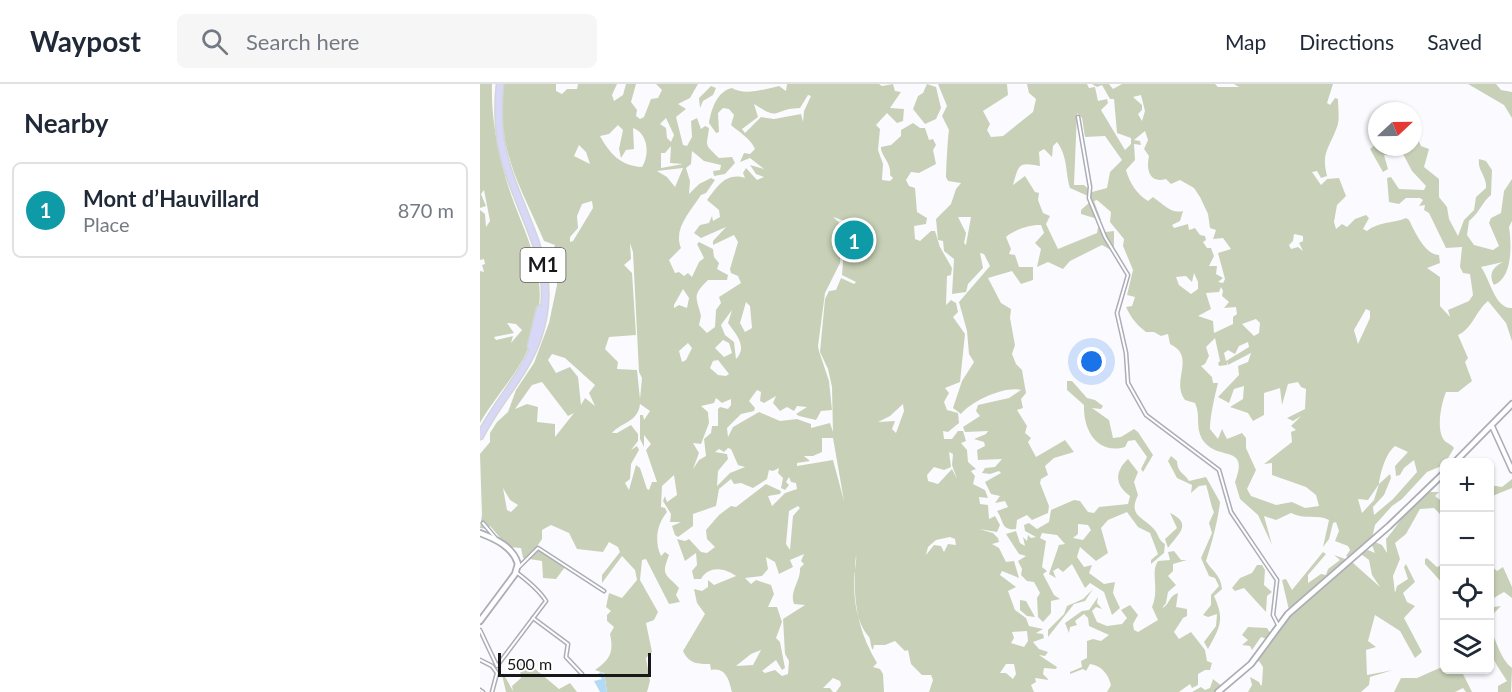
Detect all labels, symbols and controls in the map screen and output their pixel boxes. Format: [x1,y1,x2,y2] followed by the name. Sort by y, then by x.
[177,14,597,68] search box
[30,24,141,58] text: Waypost
[198,25,231,58] icon: search
[246,28,359,55] text: Search here
[1225,29,1266,54] text: Map
[1299,29,1394,54] text: Directions
[1427,29,1482,54] text: Saved
[1368,102,1422,156] north arrow
[24,107,109,139] text: Nearby
[83,185,259,212] text: Mont d’Hauvillard
[40,198,51,222] text: 1
[398,198,454,222] text: 870 m
[83,212,130,236] text: Place
[834,218,874,262] pin: 1
[520,248,566,282] road number: M1
[1077,347,1106,376] your location
[1440,458,1494,674] map controls
[1440,458,1494,512] button: +
[1440,512,1494,566] button: −
[1440,566,1494,620] button: locate
[1440,620,1494,674] button: layers
[498,650,651,678] scale bar
[507,654,552,673] text: 500 m

